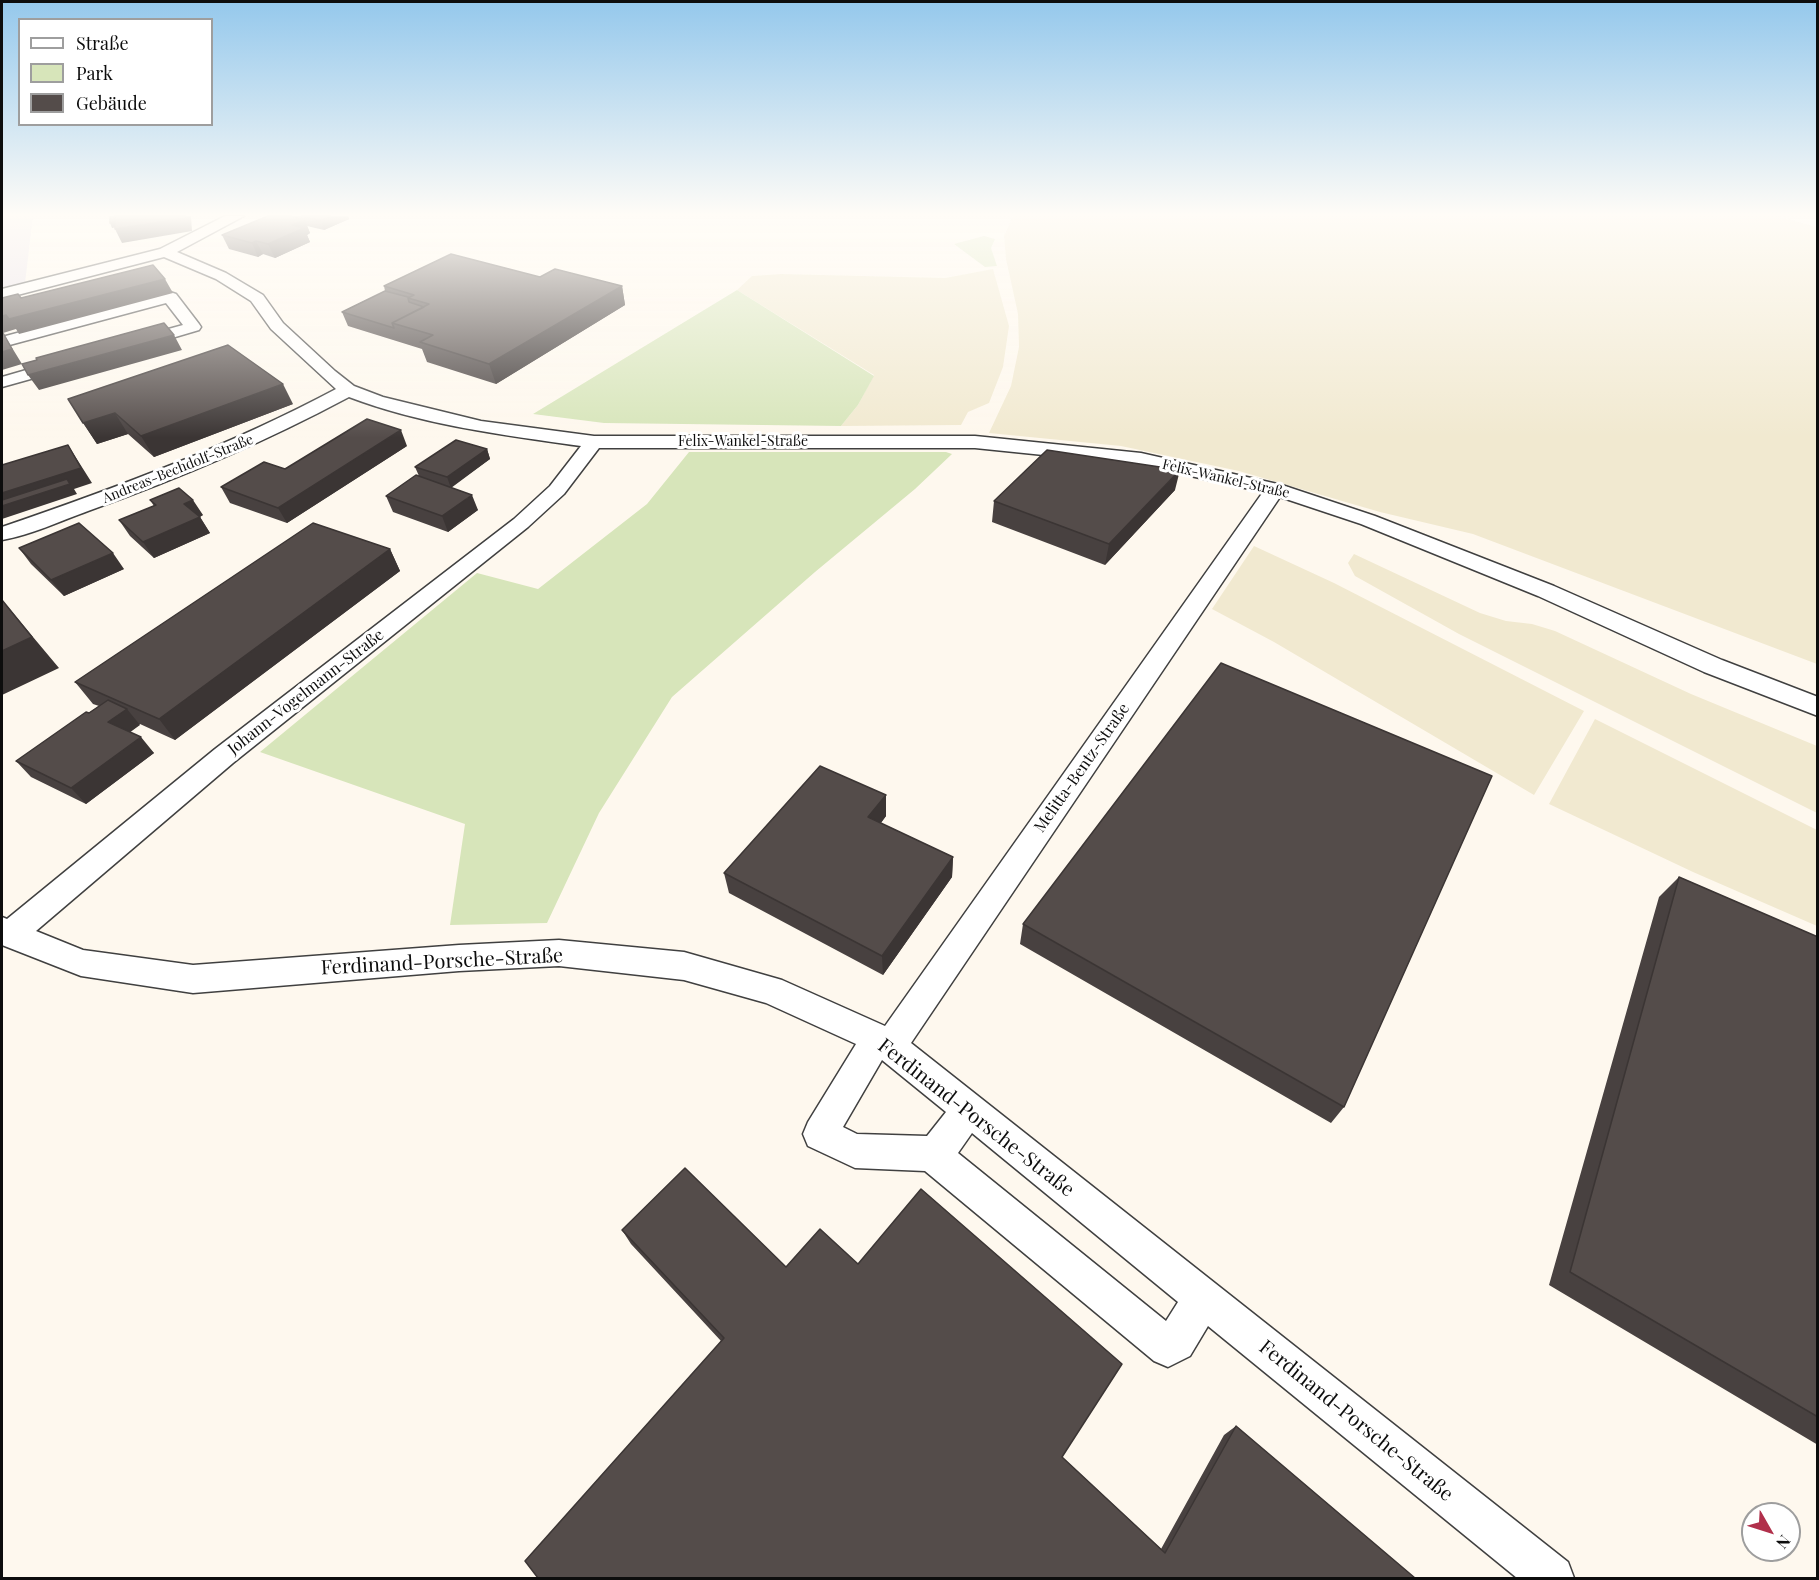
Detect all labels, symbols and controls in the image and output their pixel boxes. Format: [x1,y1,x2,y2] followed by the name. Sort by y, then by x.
[18,18,213,126] legend
[76,31,129,55] text: Straße
[76,61,113,85] text: Park
[76,91,147,115] text: Gebäude
[100,431,256,507] street label: Andreas-Bechdolf-Straße
[678,434,808,450] street label: Felix-Wankel-Straße
[1161,456,1291,502] street label: Felix-Wankel-Straße
[224,625,388,759] street label: Johann-Vogelmann-Straße
[1030,700,1134,836] street label: Melitta-Bentz-Straße
[320,944,564,980] street label: Ferdinand-Porsche-Straße
[873,1034,1079,1202] street label: Ferdinand-Porsche-Straße
[1254,1335,1458,1507] street label: Ferdinand-Porsche-Straße
[1741,1502,1801,1562] north arrow
[1772,1531,1796,1553] text: N

